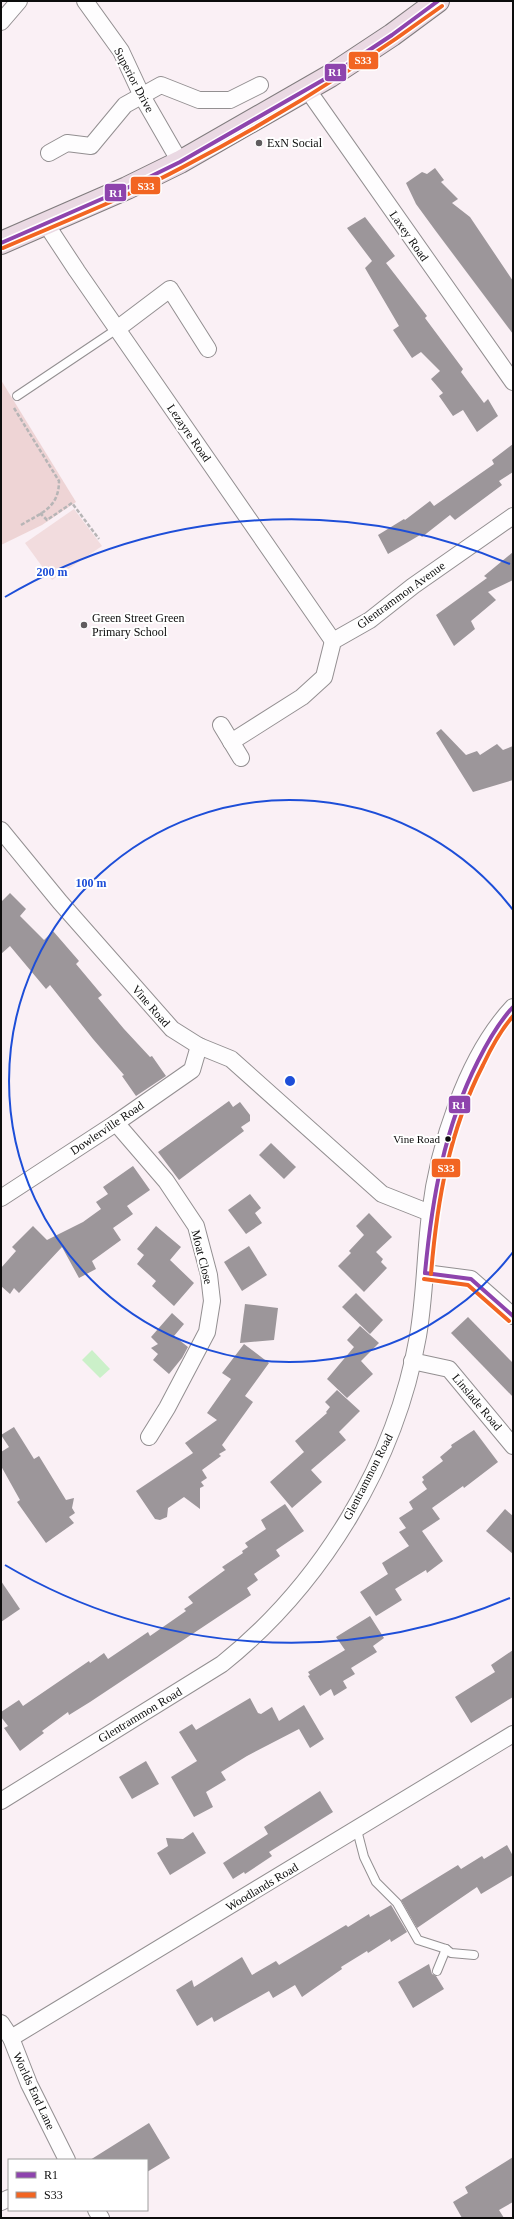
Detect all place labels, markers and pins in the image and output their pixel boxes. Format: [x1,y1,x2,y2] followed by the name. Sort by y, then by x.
[267,136,323,150] place label: ExN Social
[254,138,264,148] marker: ExN Social
[92,611,185,639] place label: Green Street Green Primary School
[79,620,89,630] marker: Green Street Green Primary School
[283,1074,297,1088] centre of rings
[393,1133,440,1145] place label: Vine Road
[443,1134,453,1144] marker: Vine Road

